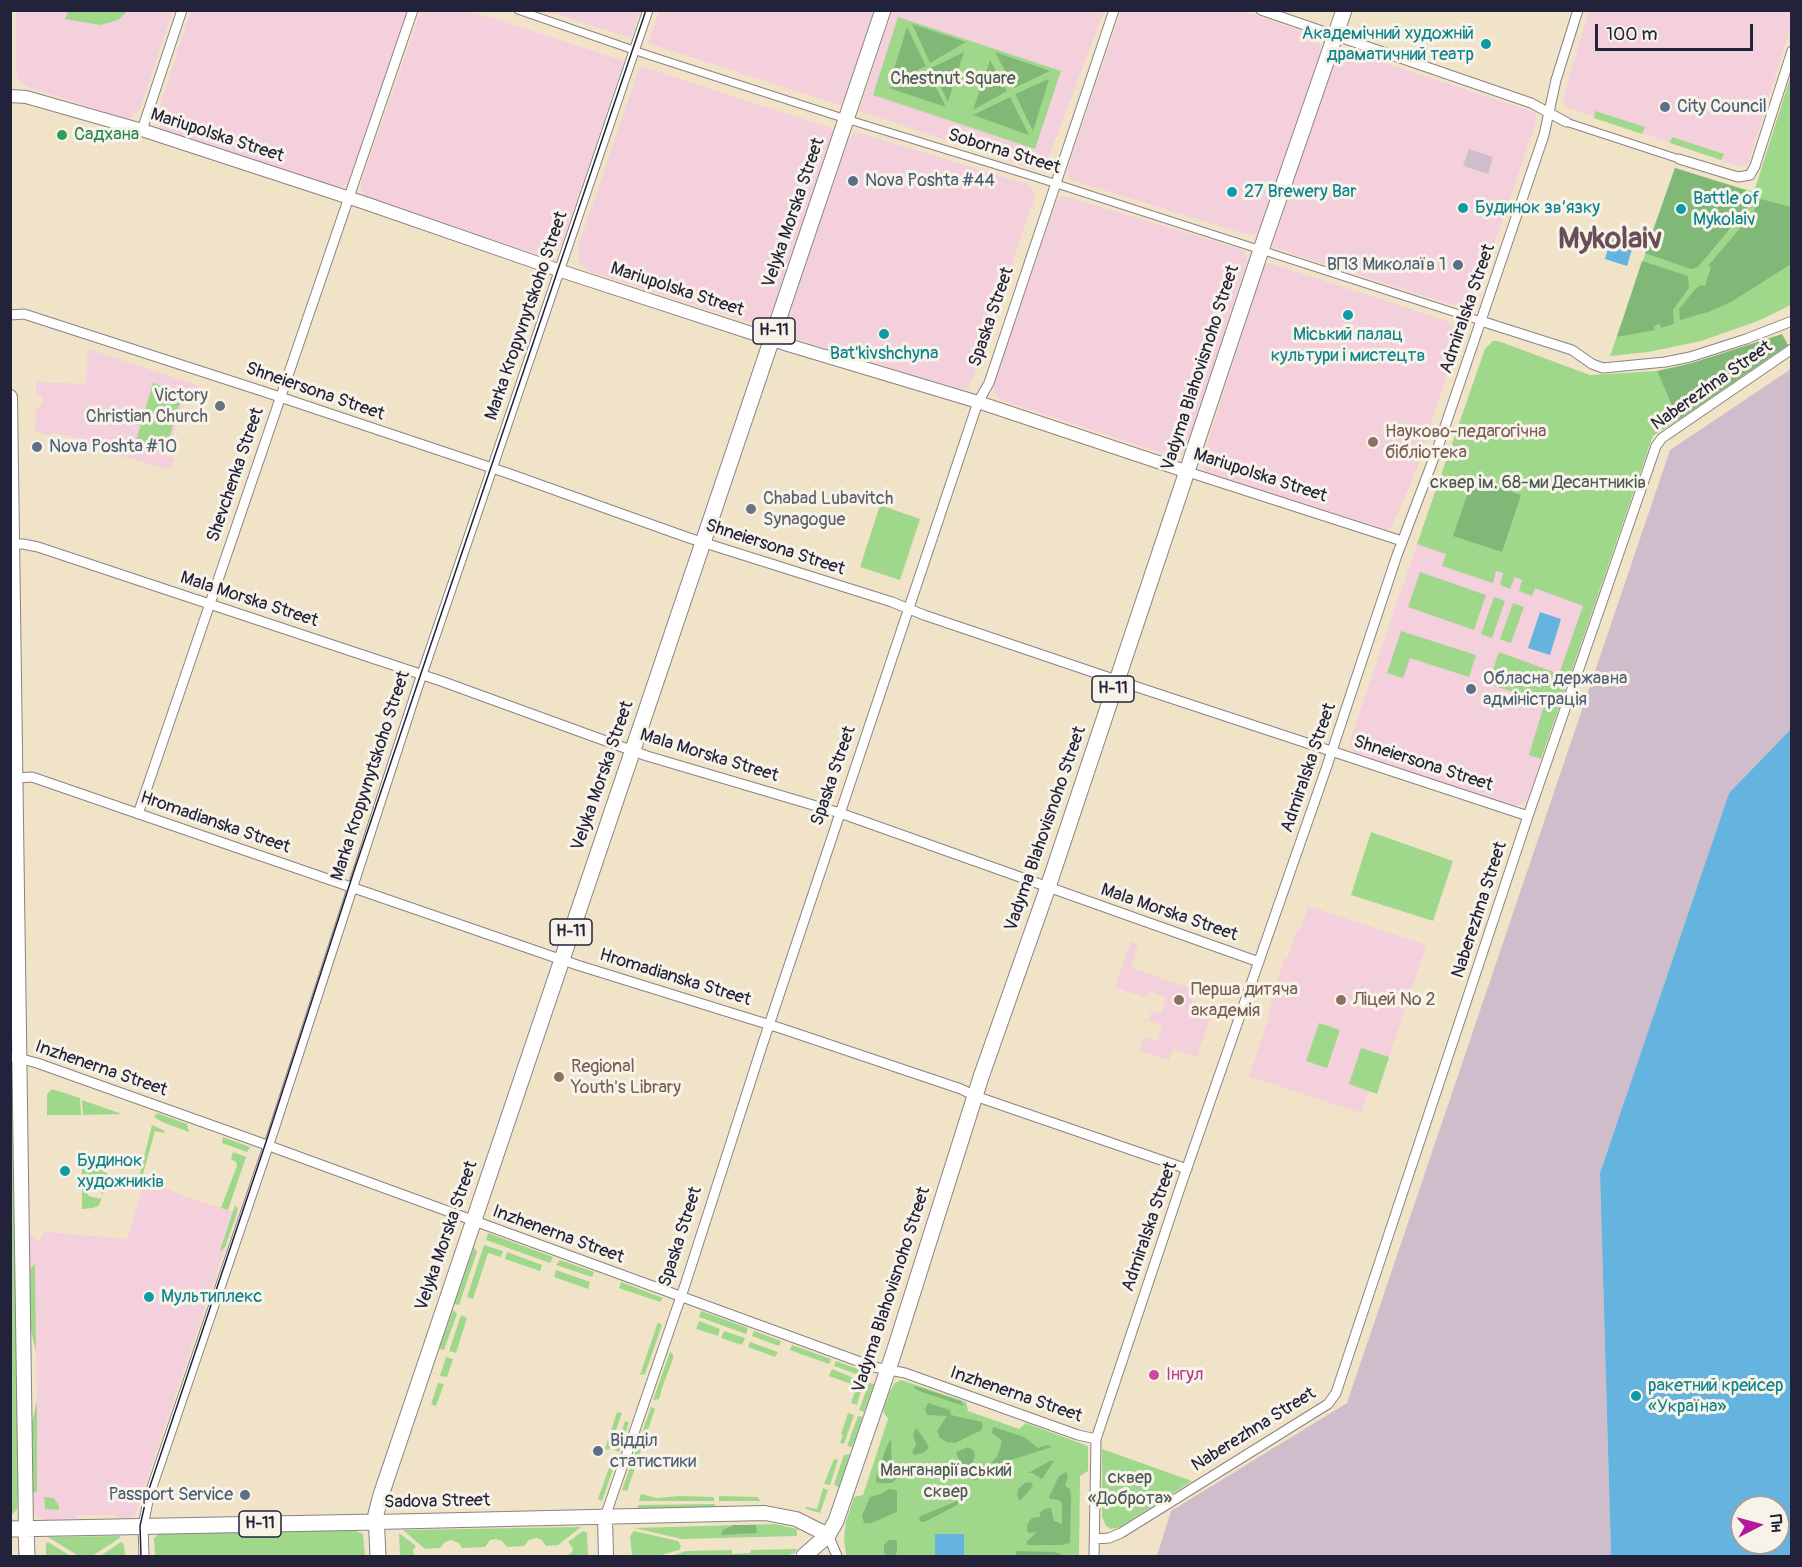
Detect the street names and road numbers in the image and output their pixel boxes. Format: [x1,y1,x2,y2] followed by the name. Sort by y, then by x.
[148,104,286,168] street label: Mariupolska Street
[945,125,1063,179] street label: Soborna Street
[758,135,830,291] street label: Velyka Morska Street
[481,209,573,423] street label: Marka Kropyvnytskoho Street
[1436,241,1500,377] street label: Admiralska Street
[608,258,746,322] street label: Mariupolska Street
[1157,262,1245,474] street label: Vadyma Blahovisnoho Street
[965,264,1019,370] street label: Spaska Street
[753,318,795,344] road number: Н-11
[1648,336,1776,436] street label: Naberezhna Street
[243,358,387,426] street label: Shneiersona Street
[203,405,269,545] street label: Shevchenka Street
[1191,444,1329,508] street label: Mariupolska Street
[703,515,847,581] street label: Shneiersona Street
[177,568,321,632] street label: Mala Morska Street
[327,668,415,884] street label: Marka Kropyvnytskoho Street
[1092,676,1134,702] road number: Н-11
[567,698,639,854] street label: Velyka Morska Street
[1277,700,1341,836] street label: Admiralska Street
[807,723,861,829] street label: Spaska Street
[1001,724,1091,934] street label: Vadyma Blahovisnoho Street
[637,725,781,787] street label: Mala Morska Street
[1351,731,1495,797] street label: Shneiersona Street
[137,787,293,859] street label: Hromadianska Street
[1448,839,1512,981] street label: Naberezhna Street
[1098,879,1240,947] street label: Mala Morska Street
[550,919,592,945] road number: Н-11
[597,945,753,1011] street label: Hromadianska Street
[32,1036,170,1102] street label: Inzhenerna Street
[411,1158,483,1314] street label: Velyka Morska Street
[1118,1159,1182,1295] street label: Admiralska Street
[655,1184,707,1290] street label: Spaska Street
[848,1184,936,1396] street label: Vadyma Blahovisnoho Street
[489,1201,627,1269] street label: Inzhenerna Street
[947,1362,1085,1428] street label: Inzhenerna Street
[1188,1383,1320,1477] street label: Naberezhna Street
[384,1490,490,1514] street label: Sadova Street
[239,1511,281,1537] road number: Н-11

